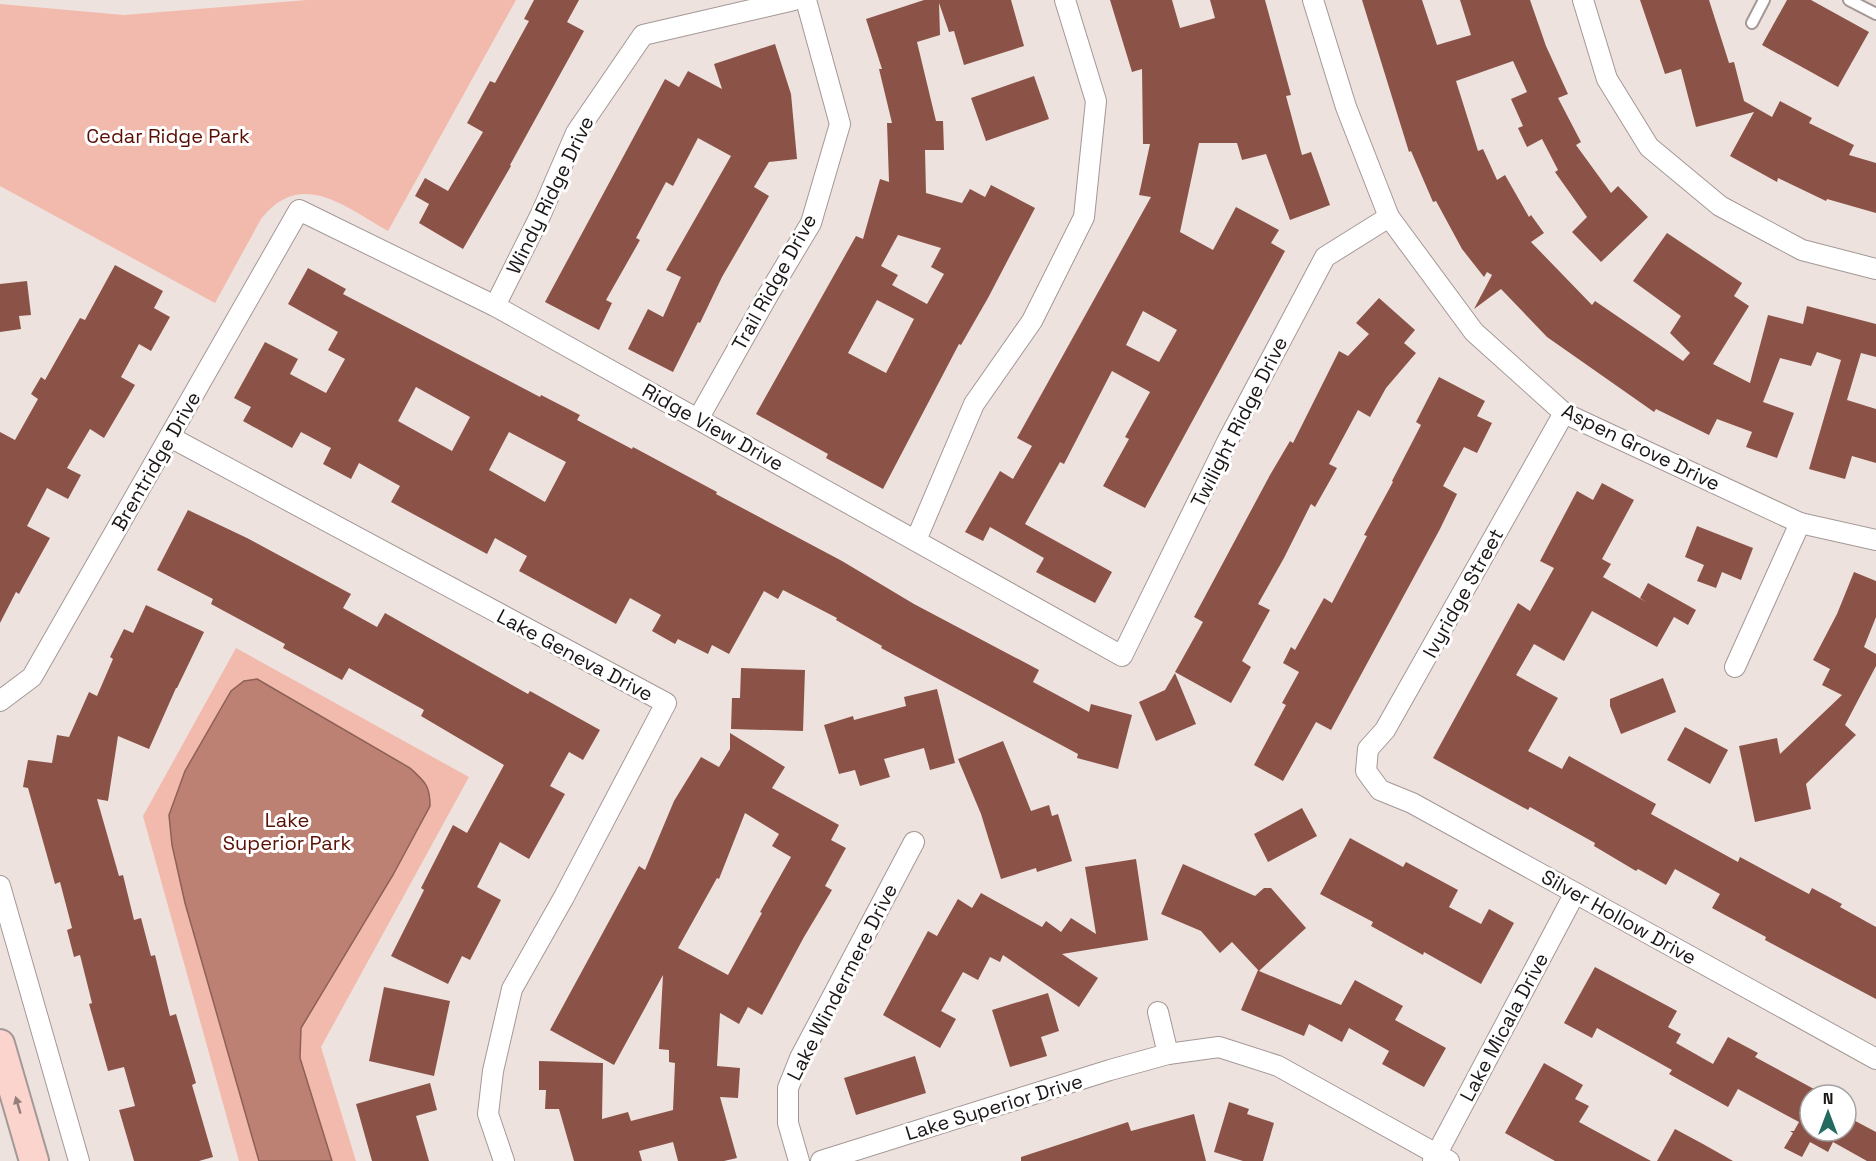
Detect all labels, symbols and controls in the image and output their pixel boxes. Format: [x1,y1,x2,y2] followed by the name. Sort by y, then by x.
[500,112,600,278] street label: Windy Ridge Drive
[86,123,250,149] park label: Cedar Ridge Park
[726,209,822,355] street label: Trail Ridge Drive
[1185,332,1293,512] street label: Twilight Ridge Drive
[638,377,788,477] street label: Ridge View Drive
[106,387,206,535] street label: Brentridge Drive
[1558,397,1724,497] street label: Aspen Grove Drive
[1417,524,1509,662] street label: Ivyridge Street
[492,603,658,707] street label: Lake Geneva Drive
[223,807,351,856] park label: Lake Superior Park
[1537,864,1701,970] street label: Silver Hollow Drive
[781,879,903,1085] street label: Lake Windermere Drive
[1454,948,1554,1106] street label: Lake Micala Drive
[902,1068,1086,1146] street label: Lake Superior Drive
[1798,1083,1858,1143] north arrow
[1823,1088,1833,1109] text: N
[12,1096,22,1114] one-way arrow

